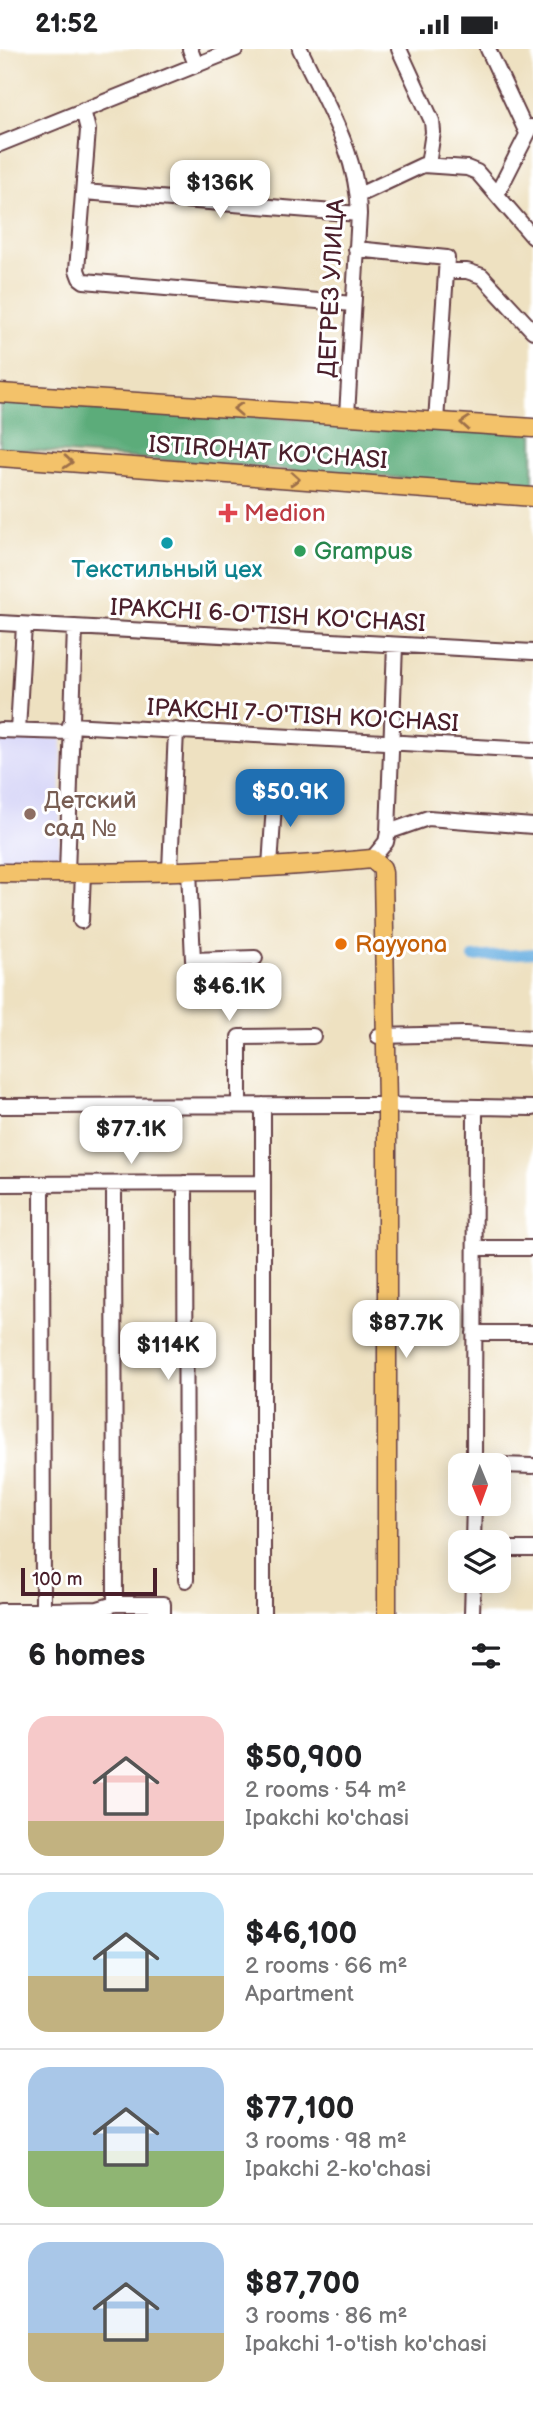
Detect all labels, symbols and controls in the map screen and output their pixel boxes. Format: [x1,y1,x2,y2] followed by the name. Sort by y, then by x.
[35,9,98,40] text: 21:52
[171,160,269,220] pin: $136K
[186,169,254,197] text: $136K
[312,198,351,378] street label: ДЕГРЕЗ УЛИЦА
[232,402,243,417] one-way arrow
[459,416,470,431] one-way arrow
[147,430,388,475] street label: ISTIROHAT KO'CHASI
[63,454,74,469] one-way arrow
[290,471,301,486] one-way arrow
[244,499,325,528] place label: Medion
[218,503,238,523] marker: Medion
[159,535,175,551] marker: Текстильный цех
[314,537,413,566] place label: Grampus
[292,543,308,559] marker: Grampus
[72,555,263,584] place label: Текстильный цех
[109,593,426,638] street label: IPAKCHI 6-O'TISH KO'CHASI
[146,693,460,738] street label: IPAKCHI 7-O'TISH KO'CHASI
[233,769,347,829] pin: $50.9K
[252,778,328,806] text: $50.9K
[44,786,137,843] place label: Детский сад №
[22,806,38,822] marker: Детский сад №
[355,930,447,959] place label: Rayyona
[333,936,349,952] marker: Rayyona
[172,963,286,1023] pin: $46.1K
[192,972,266,1000] text: $46.1K
[74,1107,188,1166] pin: $77.1K
[96,1115,166,1143] text: $77.1K
[349,1301,463,1360] pin: $87.7K
[368,1309,444,1337] text: $87.7K
[119,1323,217,1382] pin: $114K
[136,1331,200,1359] text: $114K
[448,1453,511,1515] north arrow
[448,1453,511,1593] map controls
[448,1530,511,1593] button: layers
[21,1565,158,1597] scale bar
[32,1568,83,1591] text: 100 m
[467,1637,505,1675] icon: filters
[28,1638,145,1674] text: 6 homes
[245,1740,362,1776] text: $50,900
[84,1744,168,1828] icon: home
[245,1776,407,1804] text: 2 rooms · 54 m²
[245,1804,409,1832] text: Ipakchi ko'chasi
[245,1916,357,1952] text: $46,100
[84,1920,168,2004] icon: home
[245,1952,407,1980] text: 2 rooms · 66 m²
[245,1980,354,2008] text: Apartment
[245,2091,355,2127] text: $77,100
[84,2095,168,2179] icon: home
[245,2127,407,2155] text: 3 rooms · 98 m²
[245,2155,431,2183] text: Ipakchi 2-ko'chasi
[245,2266,360,2302] text: $87,700
[84,2270,168,2354] icon: home
[245,2302,407,2330] text: 3 rooms · 86 m²
[245,2330,487,2358] text: Ipakchi 1-o'tish ko'chasi

